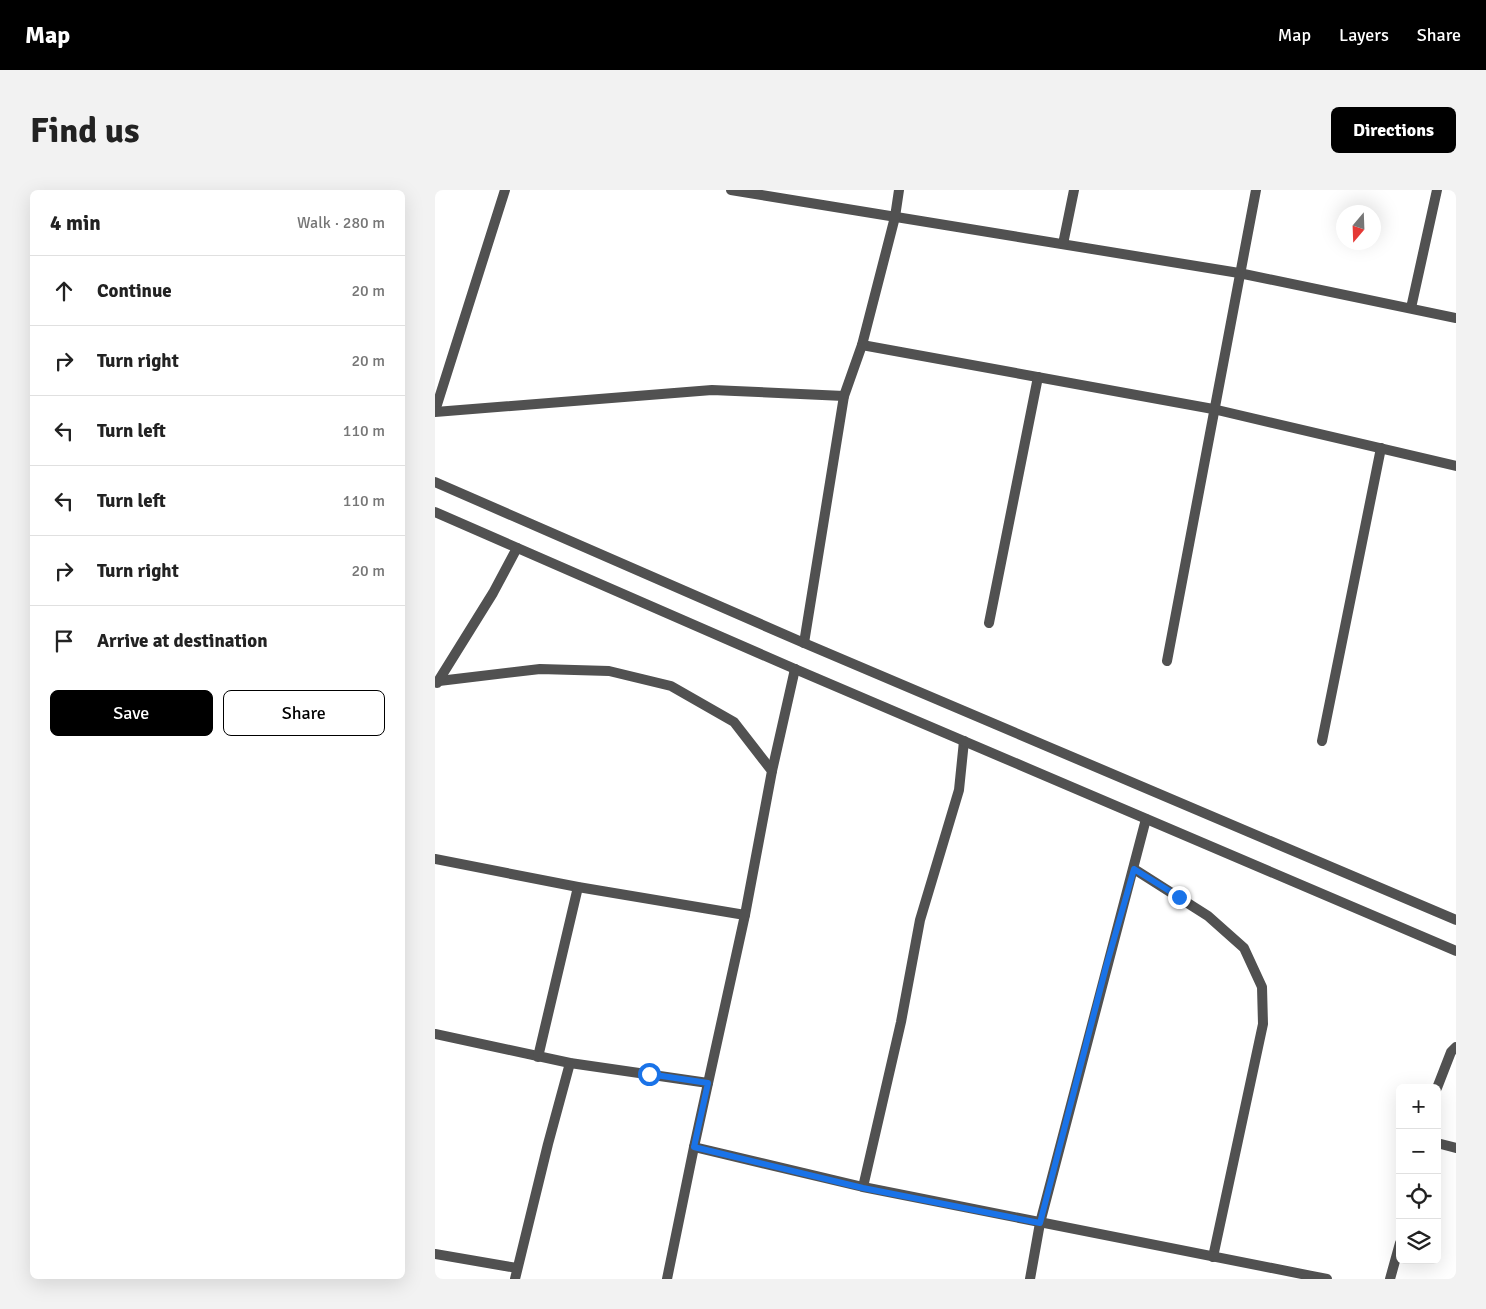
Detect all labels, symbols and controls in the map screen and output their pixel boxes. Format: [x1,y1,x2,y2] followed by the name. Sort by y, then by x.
[25,20,70,50] text: Map
[1278,24,1311,46] text: Map
[1339,24,1389,46] text: Layers
[1417,24,1461,46] text: Share
[1331,107,1456,153] button: Directions
[30,109,140,152] text: Find us
[1336,205,1381,250] north arrow
[50,210,101,236] text: 4 min
[297,213,385,233] text: Walk · 280 m
[50,277,78,305] icon: ahead
[97,279,172,303] text: Continue
[351,281,385,301] text: 20 m
[50,347,78,375] icon: right
[97,349,179,373] text: Turn right
[351,351,385,371] text: 20 m
[50,417,78,445] icon: left
[97,419,166,443] text: Turn left
[343,421,385,441] text: 110 m
[50,487,78,515] icon: left
[97,489,166,513] text: Turn left
[343,491,385,511] text: 110 m
[50,557,78,585] icon: right
[97,559,179,583] text: Turn right
[351,561,385,581] text: 20 m
[50,627,78,655] icon: arrive
[97,629,268,653] text: Arrive at destination
[50,690,213,736] button: Save
[223,690,385,736] button: Share
[1168,886,1191,909] route end
[638,1063,661,1086] route start
[1396,1084,1441,1264] map controls
[1396,1084,1441,1129] button: +
[1396,1129,1441,1174] button: −
[1396,1174,1441,1219] button: locate
[1396,1219,1441,1264] button: layers

